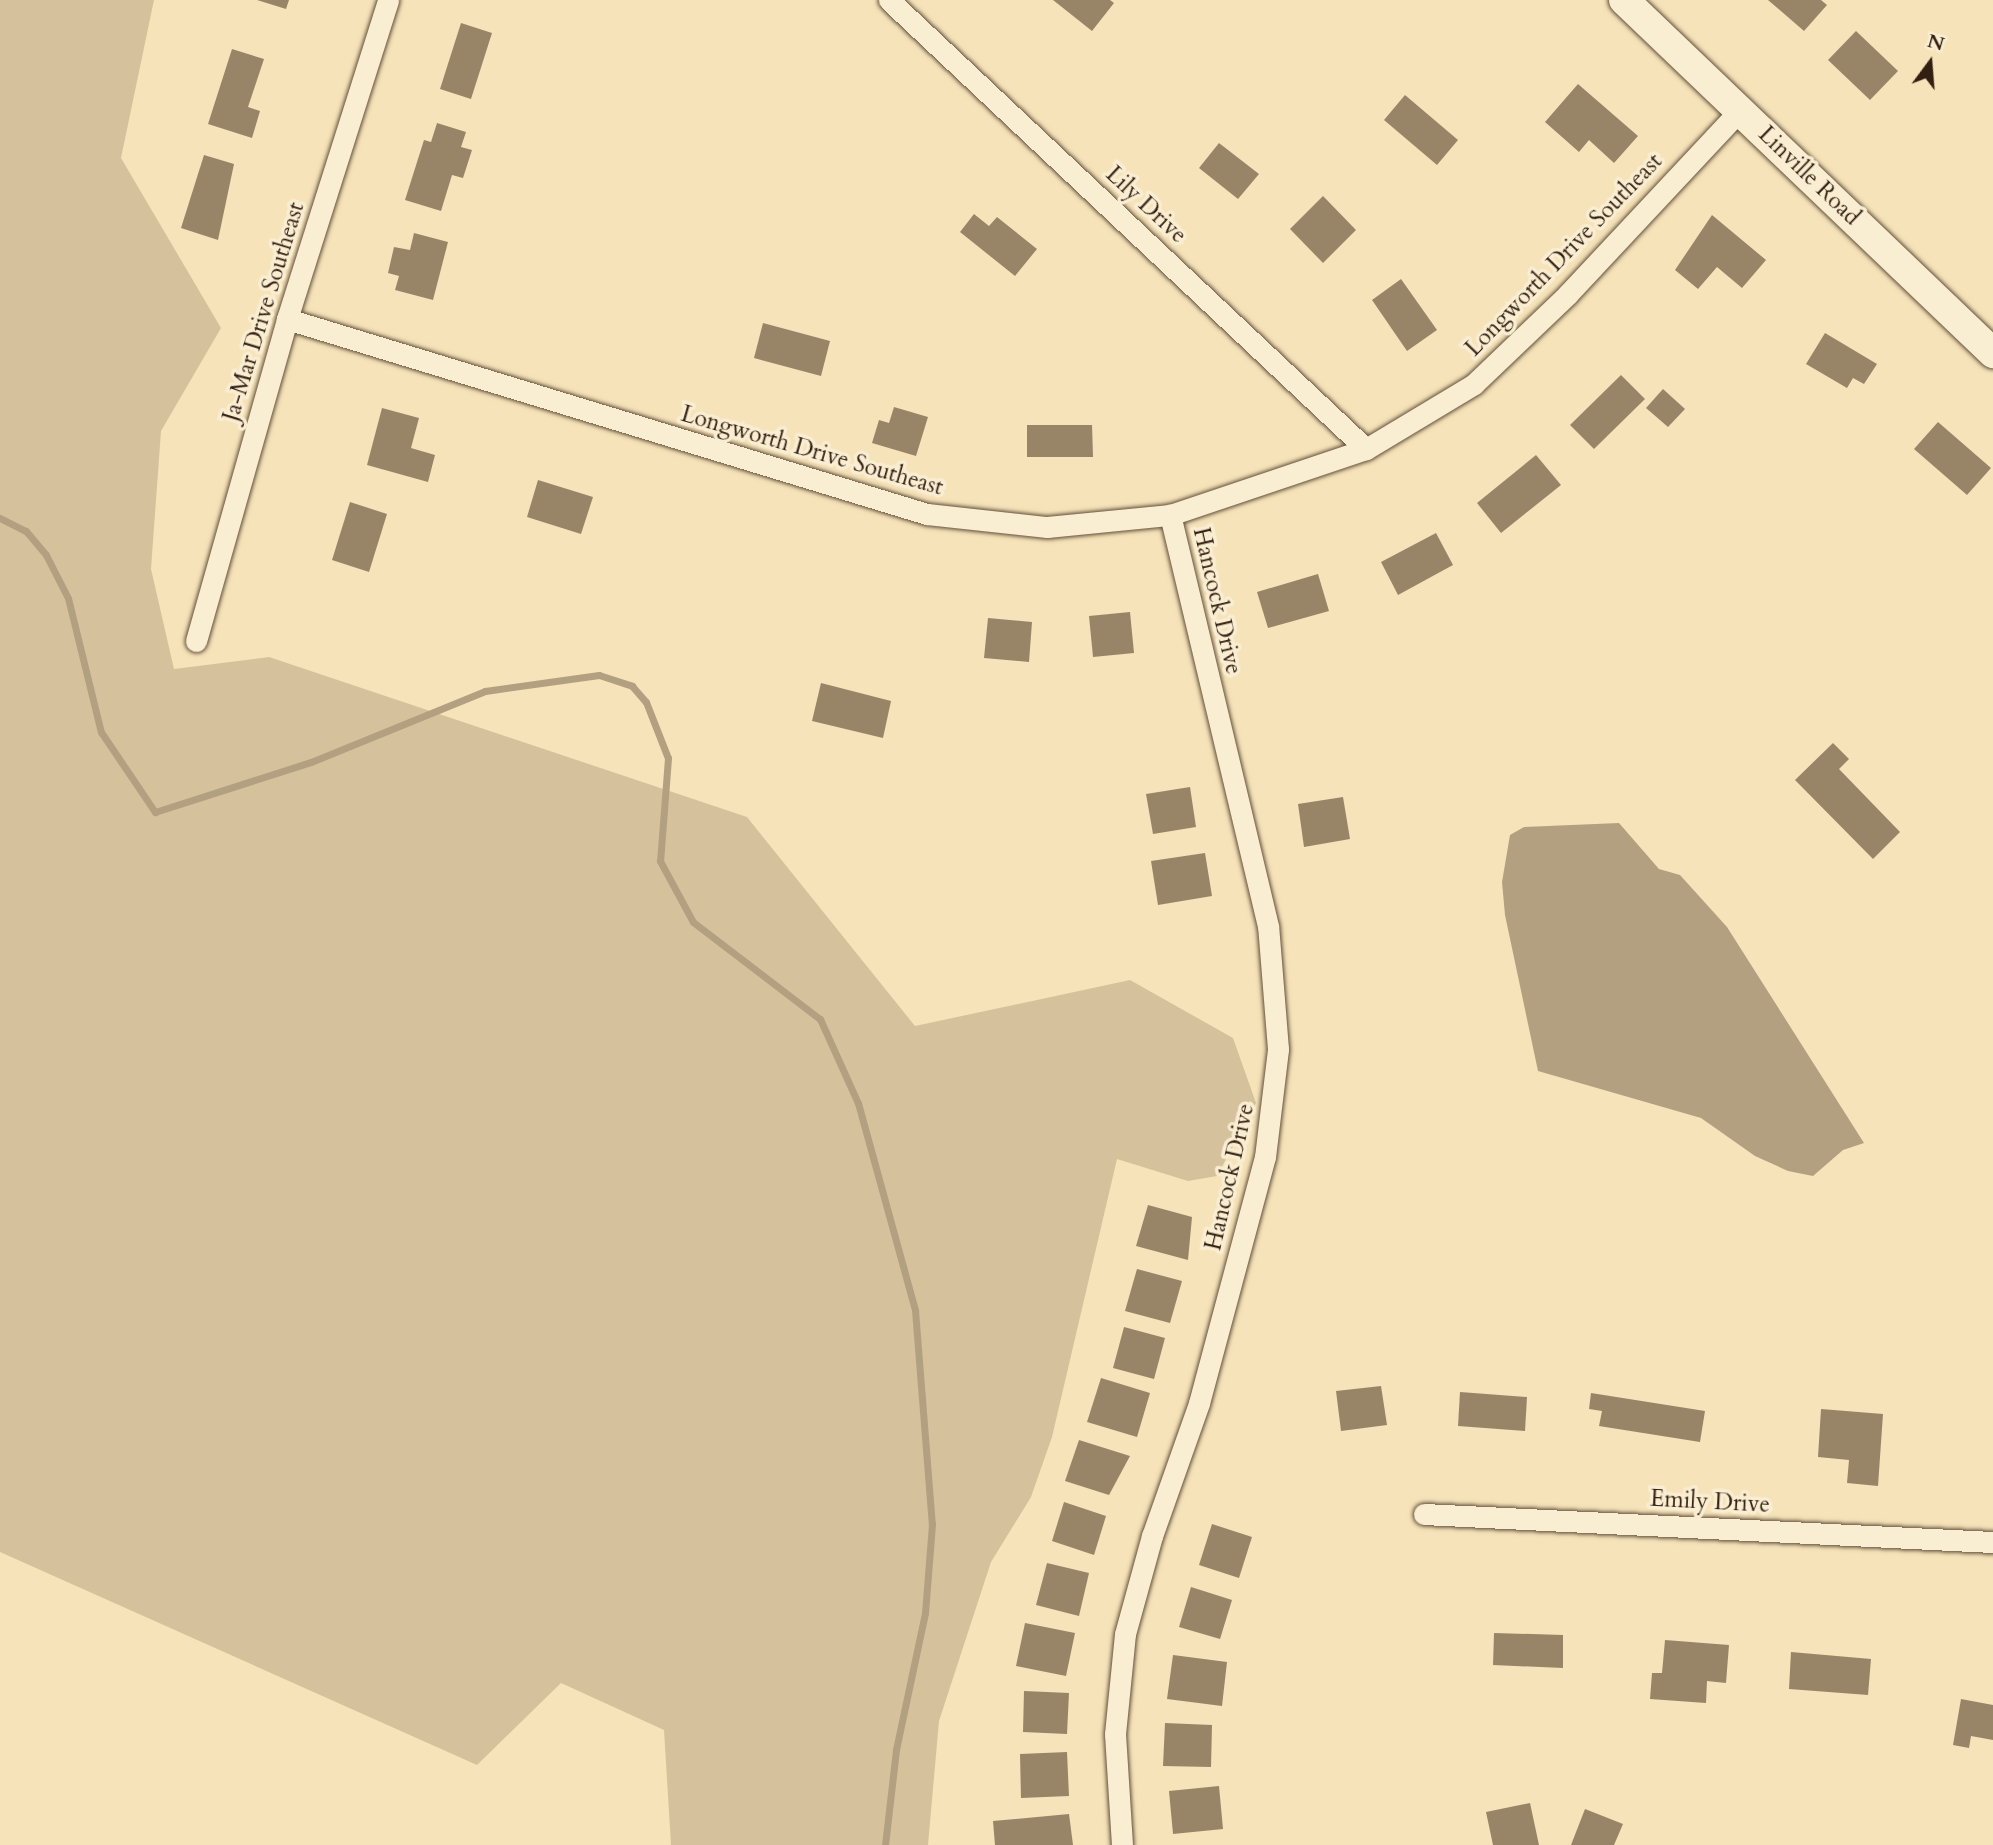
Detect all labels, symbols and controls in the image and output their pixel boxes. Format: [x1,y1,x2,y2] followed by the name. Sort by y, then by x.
[1895,28,1965,98] north arrow
[1924,28,1947,58] text: N
[1753,121,1865,231] street label: Linville Road
[1460,148,1668,362] street label: Longworth Drive Southeast
[1100,161,1192,249] street label: Lily Drive
[218,199,310,425] street label: Ja-Mar Drive Southeast
[678,400,946,502] street label: Longworth Drive Southeast
[1187,525,1247,677] street label: Hancock Drive
[1200,1101,1260,1253] street label: Hancock Drive
[1649,1485,1771,1519] street label: Emily Drive

